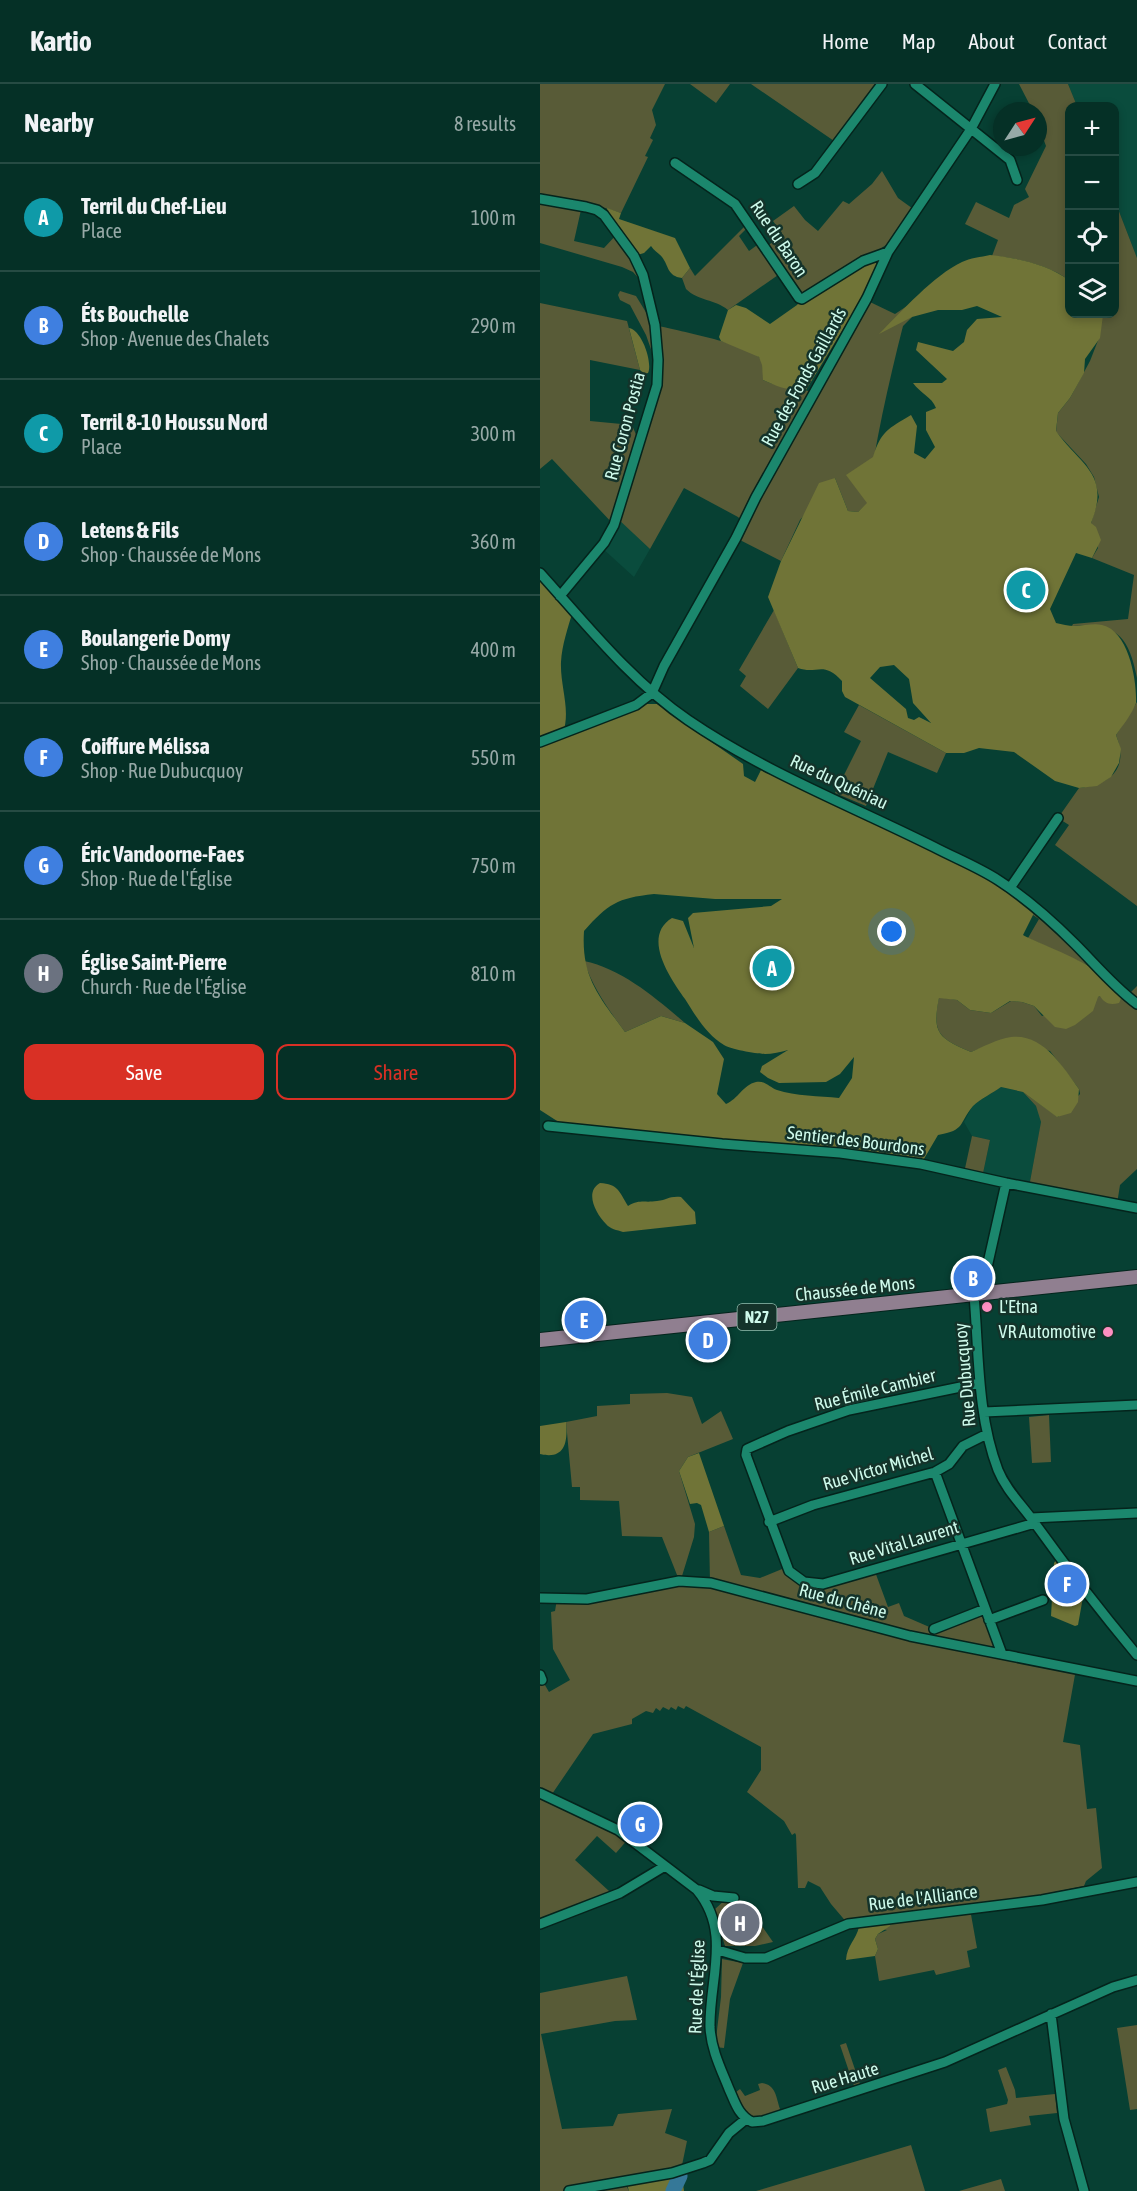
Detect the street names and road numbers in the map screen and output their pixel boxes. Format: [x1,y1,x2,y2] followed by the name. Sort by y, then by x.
[746,197,813,281] street label: Rue du Baron
[757,304,850,450] street label: Rue des Fonds Gaillards
[600,370,649,482] street label: Rue Coron Postia
[787,750,891,813] street label: Rue du Quéniau
[786,1122,926,1159] street label: Sentier des Bourdons
[794,1272,916,1305] street label: Chaussée de Mons
[738,1304,776,1330] road number: N27
[950,1322,979,1428] street label: Rue Dubucquoy
[812,1364,938,1415] street label: Rue Émile Cambier
[820,1443,936,1494] street label: Rue Victor Michel
[847,1516,961,1569] street label: Rue Vital Laurent
[797,1579,889,1622] street label: Rue du Chêne
[867,1880,979,1915] street label: Rue de l'Alliance
[684,1940,709,2034] street label: Rue de l'Église
[809,2057,881,2098] street label: Rue Haute

